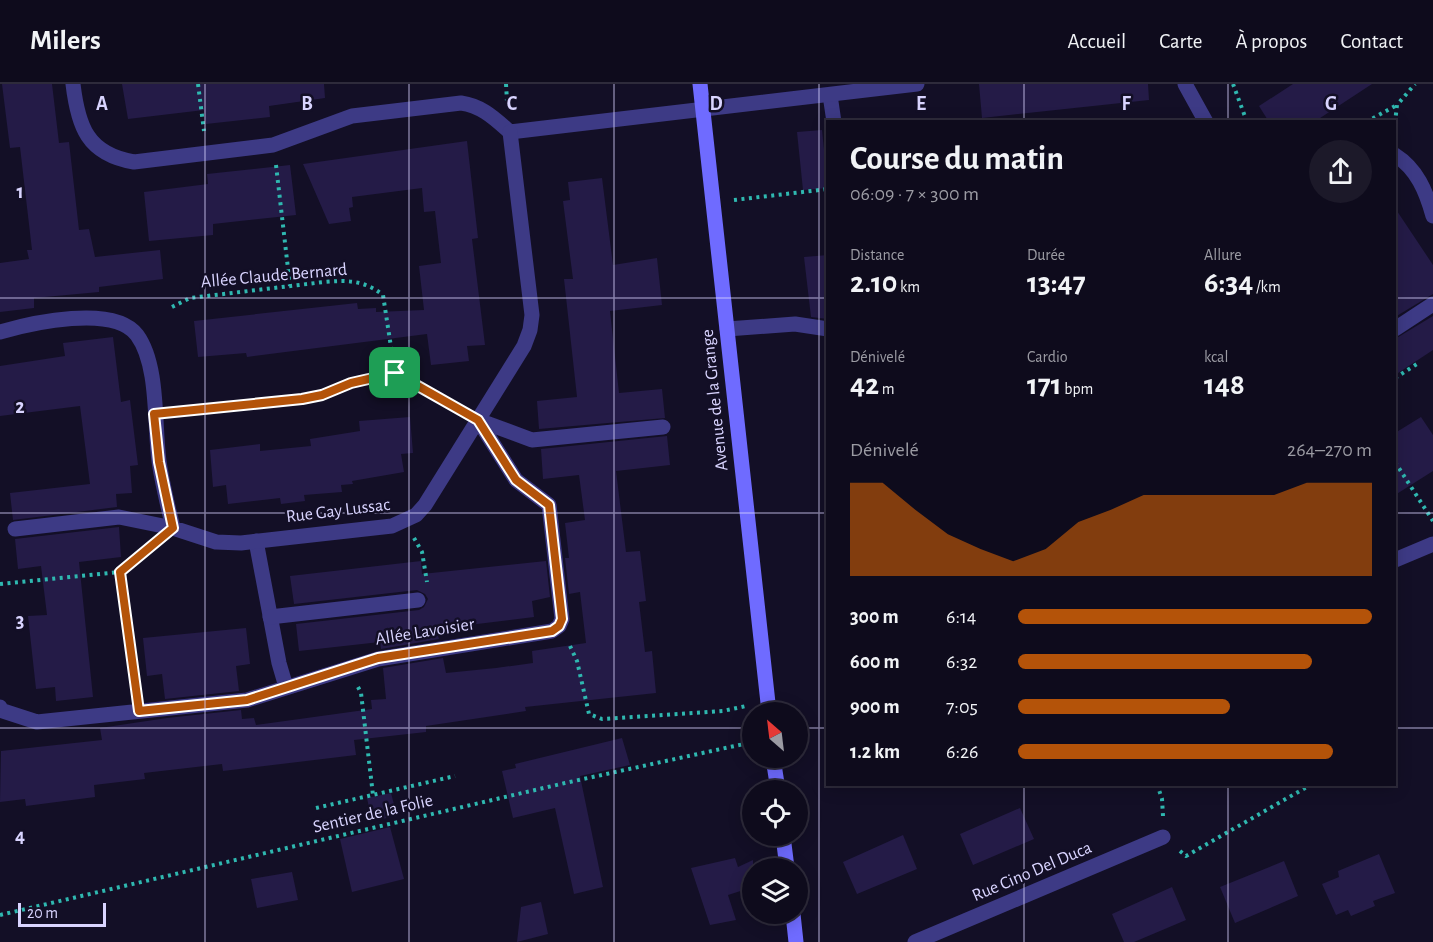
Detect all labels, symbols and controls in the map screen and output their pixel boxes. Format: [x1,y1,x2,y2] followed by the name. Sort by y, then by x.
[30,27,101,55] text: Milers
[1068,31,1126,52] text: Accueil
[1159,31,1202,52] text: Carte
[1235,31,1307,52] text: À propos
[1340,31,1403,52] text: Contact
[96,94,108,114] text: A
[301,94,313,114] text: B
[507,94,518,114] text: C
[709,94,723,114] text: D
[916,94,926,114] text: E
[1121,94,1131,114] text: F
[1325,94,1337,114] text: G
[1309,140,1372,203] button: share
[850,143,1064,176] text: Course du matin
[16,182,24,202] text: 1
[850,184,979,204] text: 06:09 · 7 × 300 m
[850,247,904,263] text: Distance
[1027,247,1065,263] text: Durée
[1204,247,1242,263] text: Allure
[200,261,348,291] street label: Allée Claude Bernard
[850,268,897,298] text: 2.10
[1027,268,1086,298] text: 13:47
[1204,268,1253,298] text: 6:34
[897,279,920,295] text: km
[1253,279,1281,295] text: /km
[699,328,731,472] street label: Avenue de la Grange
[369,347,420,398] pin
[850,349,905,365] text: Dénivelé
[1027,349,1068,365] text: Cardio
[1204,349,1228,365] text: kcal
[378,356,411,389] icon: arrive
[850,370,879,400] text: 42
[1027,370,1062,400] text: 171
[1204,370,1245,400] text: 148
[879,381,895,397] text: m
[1062,381,1093,397] text: bpm
[15,397,25,417] text: 2
[850,440,919,460] text: Dénivelé
[1287,440,1372,460] text: 264–270 m
[285,496,391,526] street label: Rue Gay Lussac
[850,607,899,627] text: 300 m
[946,607,976,627] text: 6:14
[16,611,24,631] text: 3
[374,615,476,649] street label: Allée Lavoisier
[850,652,900,672] text: 600 m
[946,652,977,672] text: 6:32
[850,697,900,717] text: 900 m
[946,697,978,717] text: 7:05
[742,702,808,768] north arrow
[742,702,808,924] map controls
[850,742,900,762] text: 1.2 km
[946,742,978,762] text: 6:26
[742,780,808,846] button: locate
[311,791,435,837] street label: Sentier de la Folie
[15,826,25,846] text: 4
[970,839,1094,905] street label: Rue Cino Del Duca
[742,858,808,924] button: layers
[18,900,106,928] scale bar
[27,905,58,921] text: 20 m

